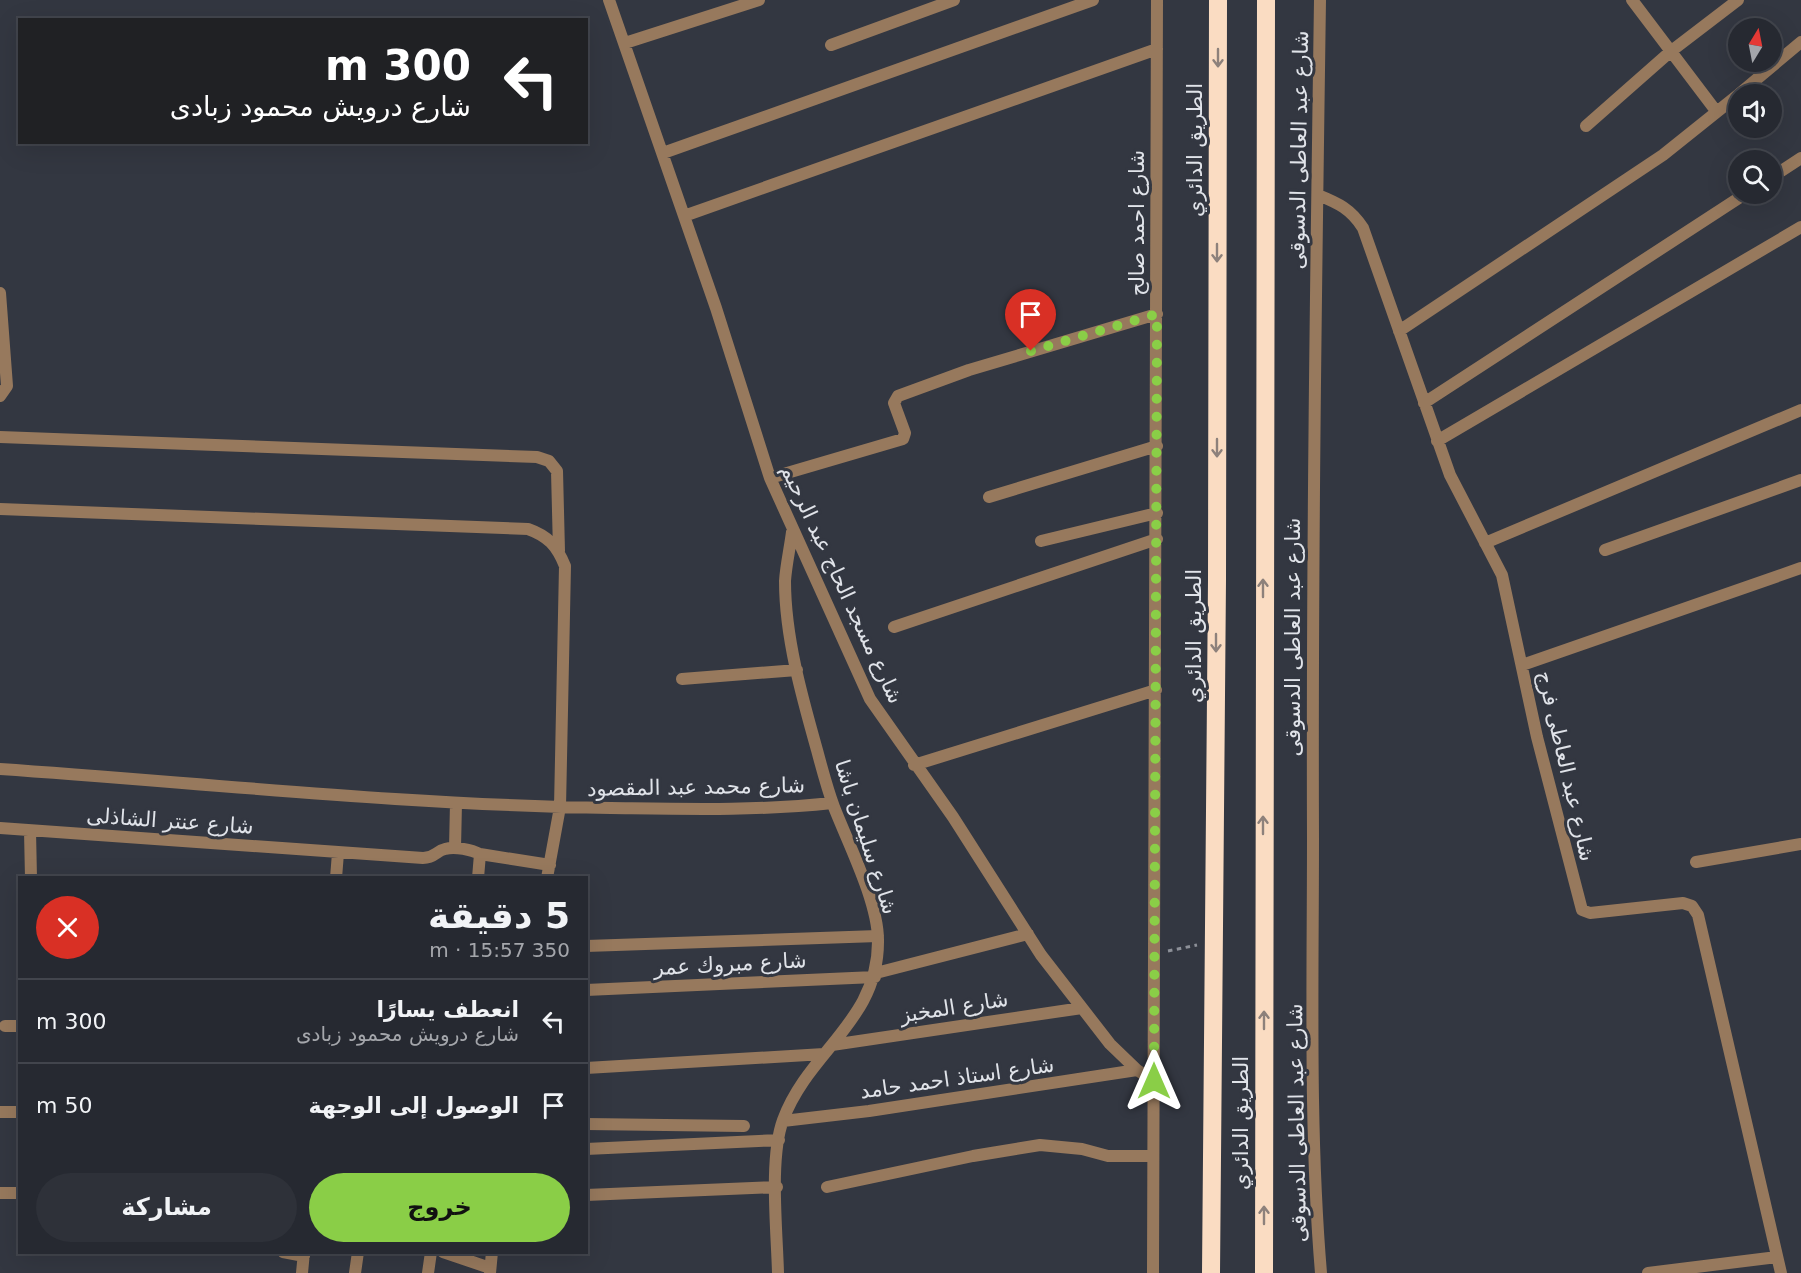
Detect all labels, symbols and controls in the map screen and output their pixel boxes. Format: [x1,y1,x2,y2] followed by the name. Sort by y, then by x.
[1728,18,1782,72] north arrow
[1728,18,1782,204] map controls
[1285,30,1313,270] street label: شارع عبد العاطى الدسوقى
[325,41,471,90] text: 300 m
[492,42,570,120] icon: left
[1212,48,1224,68] one-way arrow
[1183,83,1207,217] street label: الطريق الدائري
[1728,84,1782,138] button: sound
[170,91,471,122] text: شارع درويش محمود زبادى
[1125,150,1149,296] street label: شارع احمد صالح
[1728,150,1782,204] button: search
[1211,243,1223,263] one-way arrow
[1005,289,1056,351] pin
[1014,298,1047,331] icon: arrive
[1211,438,1223,458] one-way arrow
[775,461,908,708] street label: شارع مسجد الحاج عبد الرحيم
[1281,518,1305,756] street label: شارع عبد العاطى الدسوقى
[1182,569,1206,703] street label: الطريق الدائري
[1257,578,1269,598] one-way arrow
[1211,633,1222,653] one-way arrow
[1531,668,1600,864] street label: شارع عبد العاطى فرج
[830,757,902,917] street label: شارع سليمان باشا
[587,773,805,801] street label: شارع محمد عبد المقصود
[86,803,254,839] street label: شارع عنتر الشاذلى
[1257,815,1269,835] one-way arrow
[428,895,570,936] text: 5 دقيقة
[36,896,99,959] button: close
[429,938,570,962] text: 350 m · 15:57
[652,948,807,980] street label: شارع مبروك عمر
[897,987,1010,1028] street label: شارع المخبز
[376,997,519,1022] text: انعطف يسارًا
[1283,1003,1311,1243] street label: شارع عبد العاطى الدسوقى
[537,1005,570,1038] icon: left
[36,1009,106,1034] text: 300 m
[1258,1010,1270,1030] one-way arrow
[296,1022,519,1046] text: شارع درويش محمود زبادى
[1122,1049,1186,1113] position arrow
[858,1052,1056,1104] street label: شارع استاذ احمد حامد
[1229,1056,1253,1190] street label: الطريق الدائري
[537,1089,570,1122] icon: arrive
[36,1093,92,1118] text: 50 m
[309,1093,519,1118] text: الوصول إلى الوجهة
[36,1173,297,1242] button: مشاركة
[309,1173,570,1242] button: خروج
[1258,1205,1270,1225] one-way arrow

